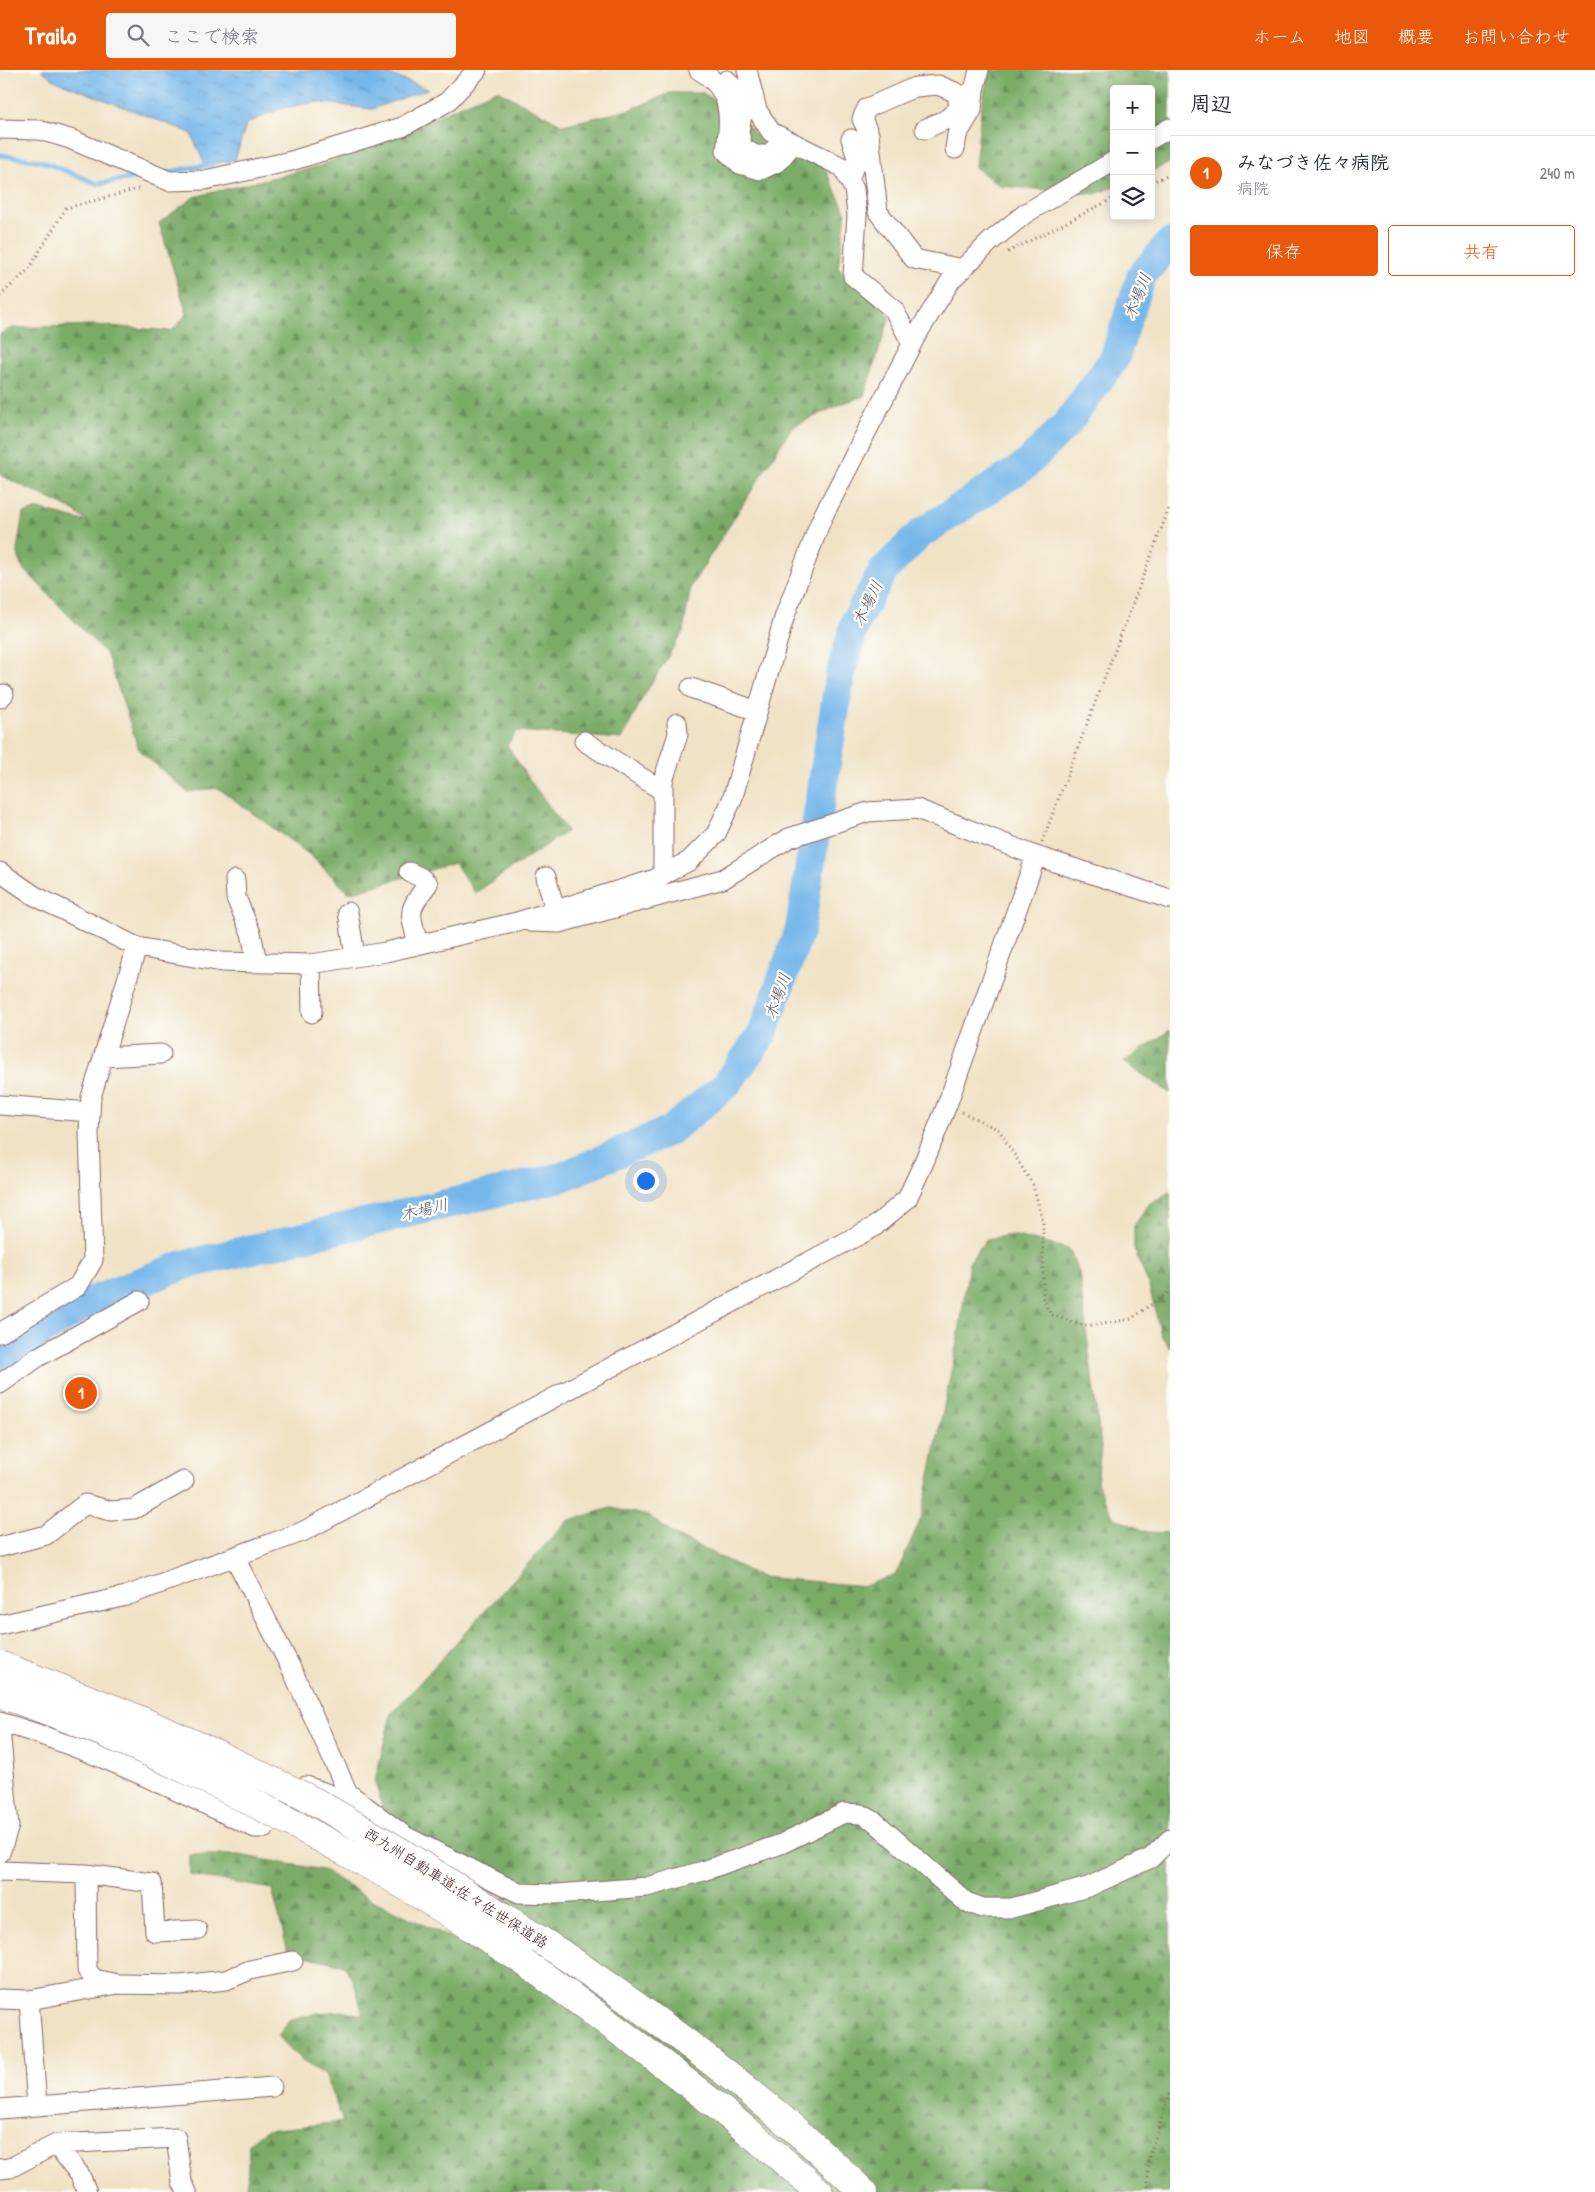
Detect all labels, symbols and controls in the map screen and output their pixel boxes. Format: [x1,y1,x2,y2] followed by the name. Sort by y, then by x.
[106,13,456,58] search box
[25,19,76,51] text: Trailo
[124,21,152,49] icon: search
[164,23,259,49] text: ここで検索
[1253,24,1306,49] text: ホーム
[1334,24,1370,49] text: 地図
[1398,24,1434,49] text: 概要
[1462,24,1570,49] text: お問い合わせ
[1110,85,1155,220] map controls
[1110,85,1155,130] button: +
[1190,89,1232,118] text: 周辺
[1110,130,1155,175] button: −
[1237,149,1389,175] text: みなづき佐々病院
[1203,162,1209,184] text: 1
[1540,162,1575,184] text: 240 m
[1110,175,1155,220] button: layers
[1237,177,1269,199] text: 病院
[1190,225,1378,276] button: 保存
[1388,225,1575,276] button: 共有
[1118,270,1156,322] water label: 木場川
[847,577,887,629] water label: 木場川
[758,970,796,1022] water label: 木場川
[633,1168,659,1194] your location
[398,1193,450,1225] water label: 木場川
[65,1374,97,1412] pin: 1
[360,1822,552,1953] street label: 西九州自動車道;佐々佐世保道路

